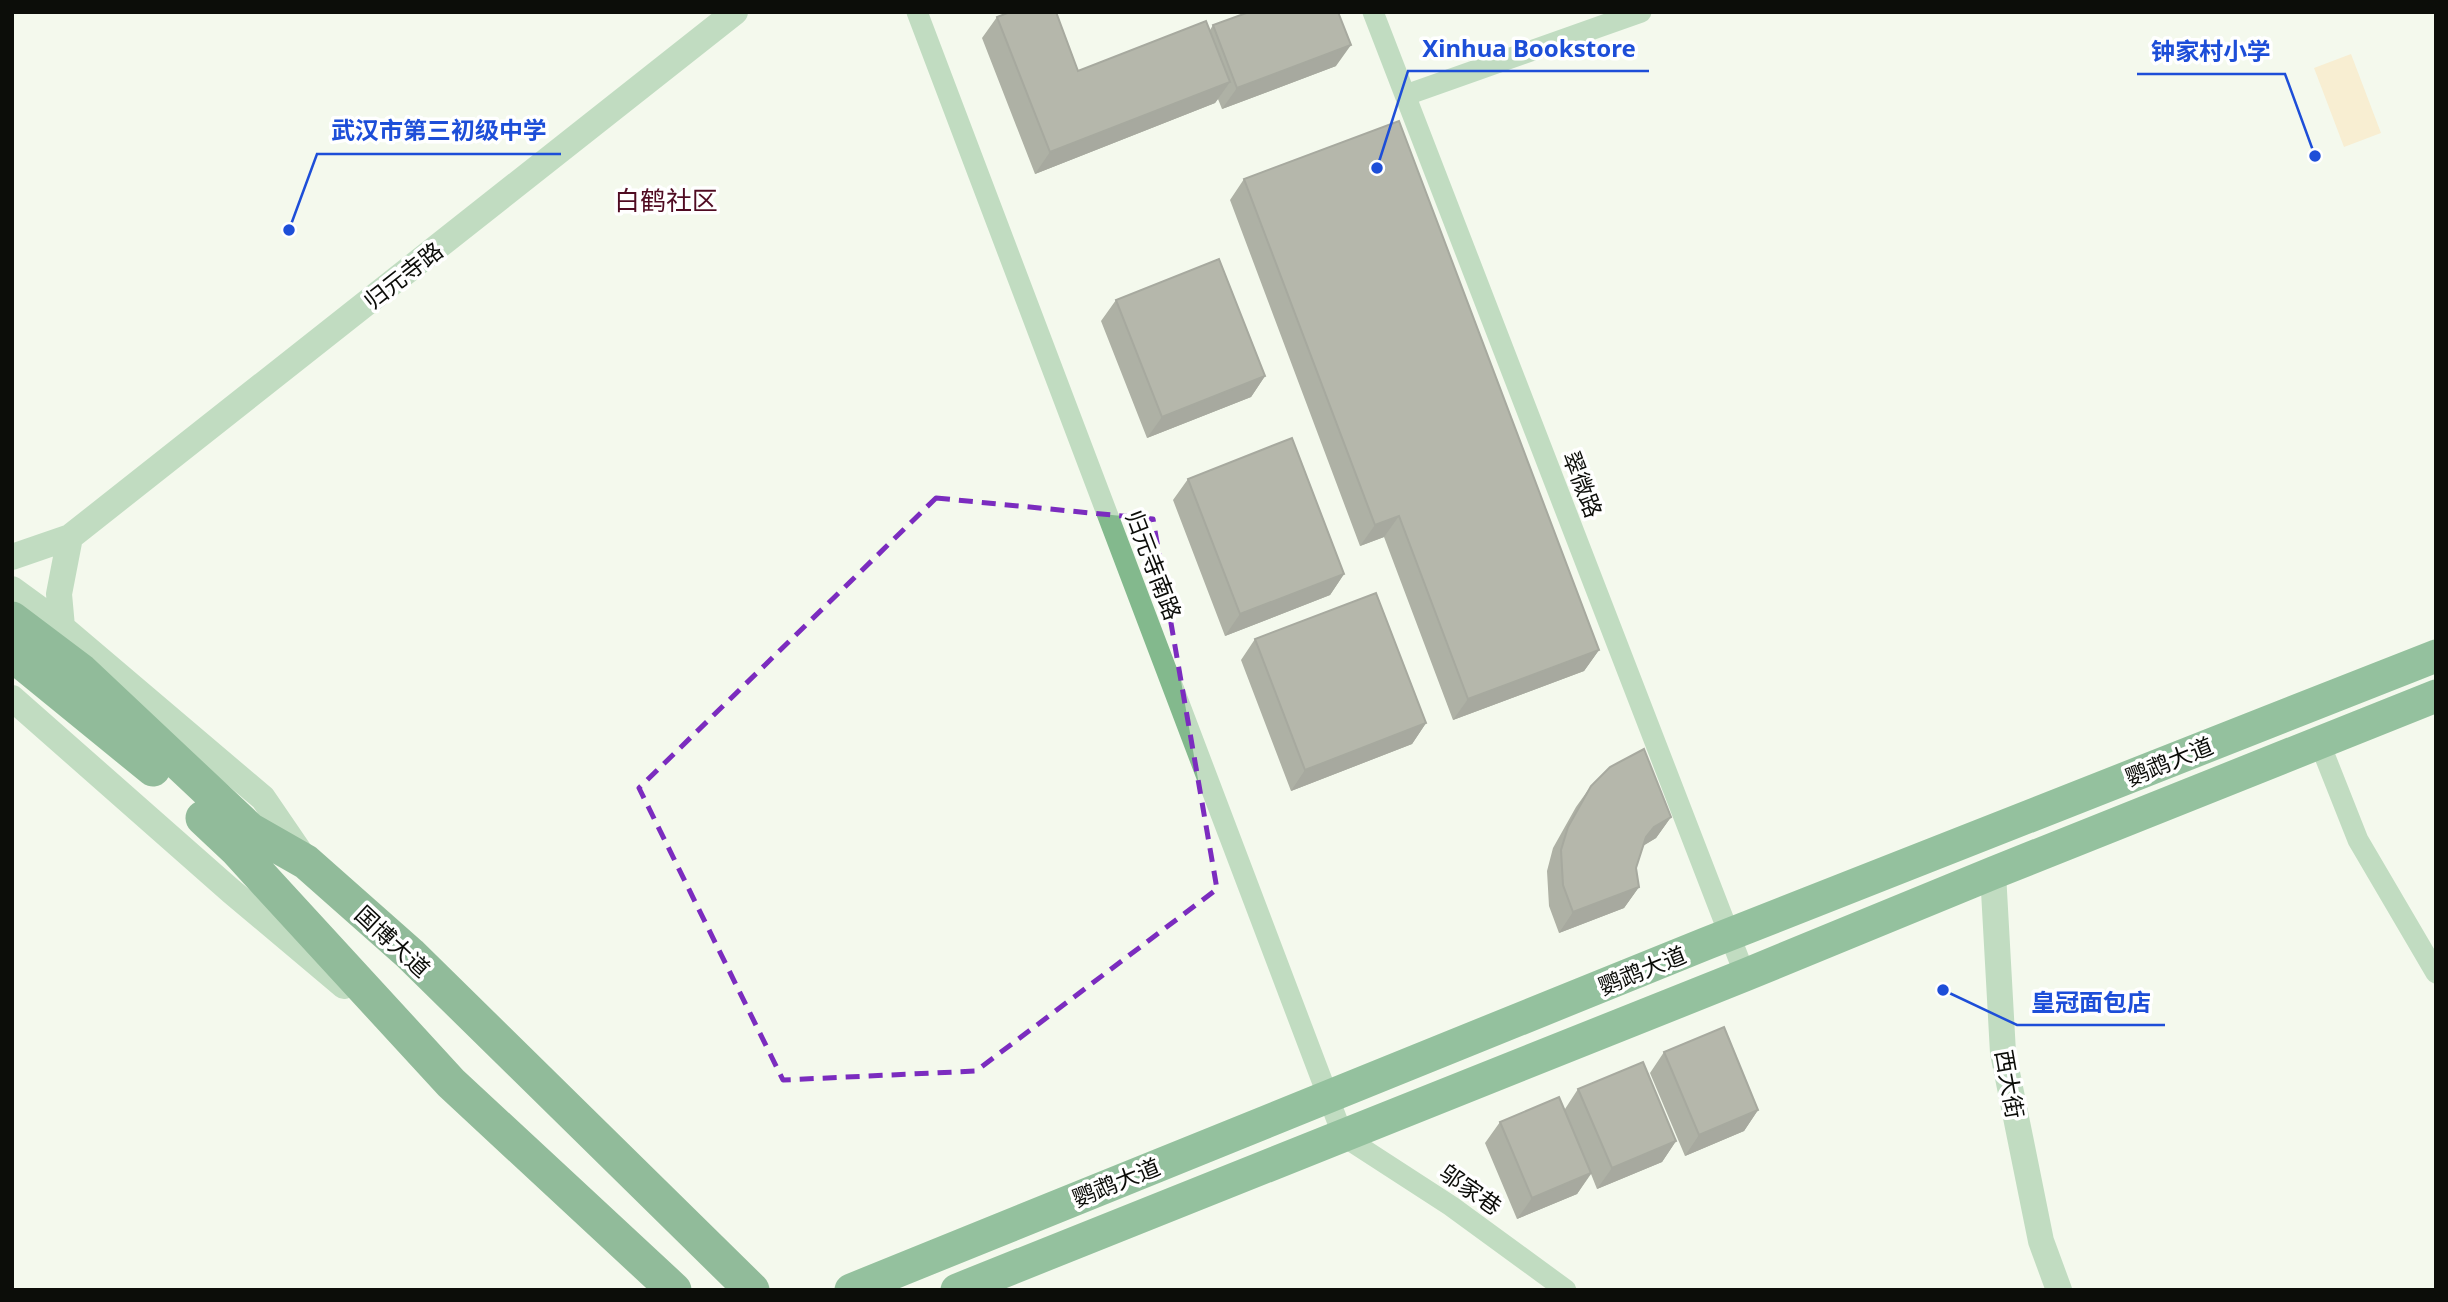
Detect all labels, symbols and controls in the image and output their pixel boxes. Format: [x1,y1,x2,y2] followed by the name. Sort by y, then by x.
[1408,26,1649,71] callout: Xinhua Bookstore
[2137,29,2285,74] callout: 钟家村小学
[1422,31,1636,64] text: Xinhua Bookstore
[2151,34,2271,67] text: 钟家村小学
[317,109,561,154] callout: 武汉市第三初级中学
[331,113,547,146] text: 武汉市第三初级中学
[614,182,718,218] district label: 白鹤社区
[357,234,449,316] street label: 归元寺路
[1556,446,1610,522] street label: 翠微路
[1118,506,1190,624] street label: 归元寺南路
[2120,729,2218,793] street label: 鹦鹉大道
[348,898,438,984] street label: 国博大道
[1593,938,1691,1002] street label: 鹦鹉大道
[2017,980,2165,1025] callout: 皇冠面包店
[2031,985,2151,1018] text: 皇冠面包店
[1988,1047,2032,1121] street label: 西大街
[1067,1150,1165,1214] street label: 鹦鹉大道
[1434,1156,1508,1222] street label: 邬家巷

